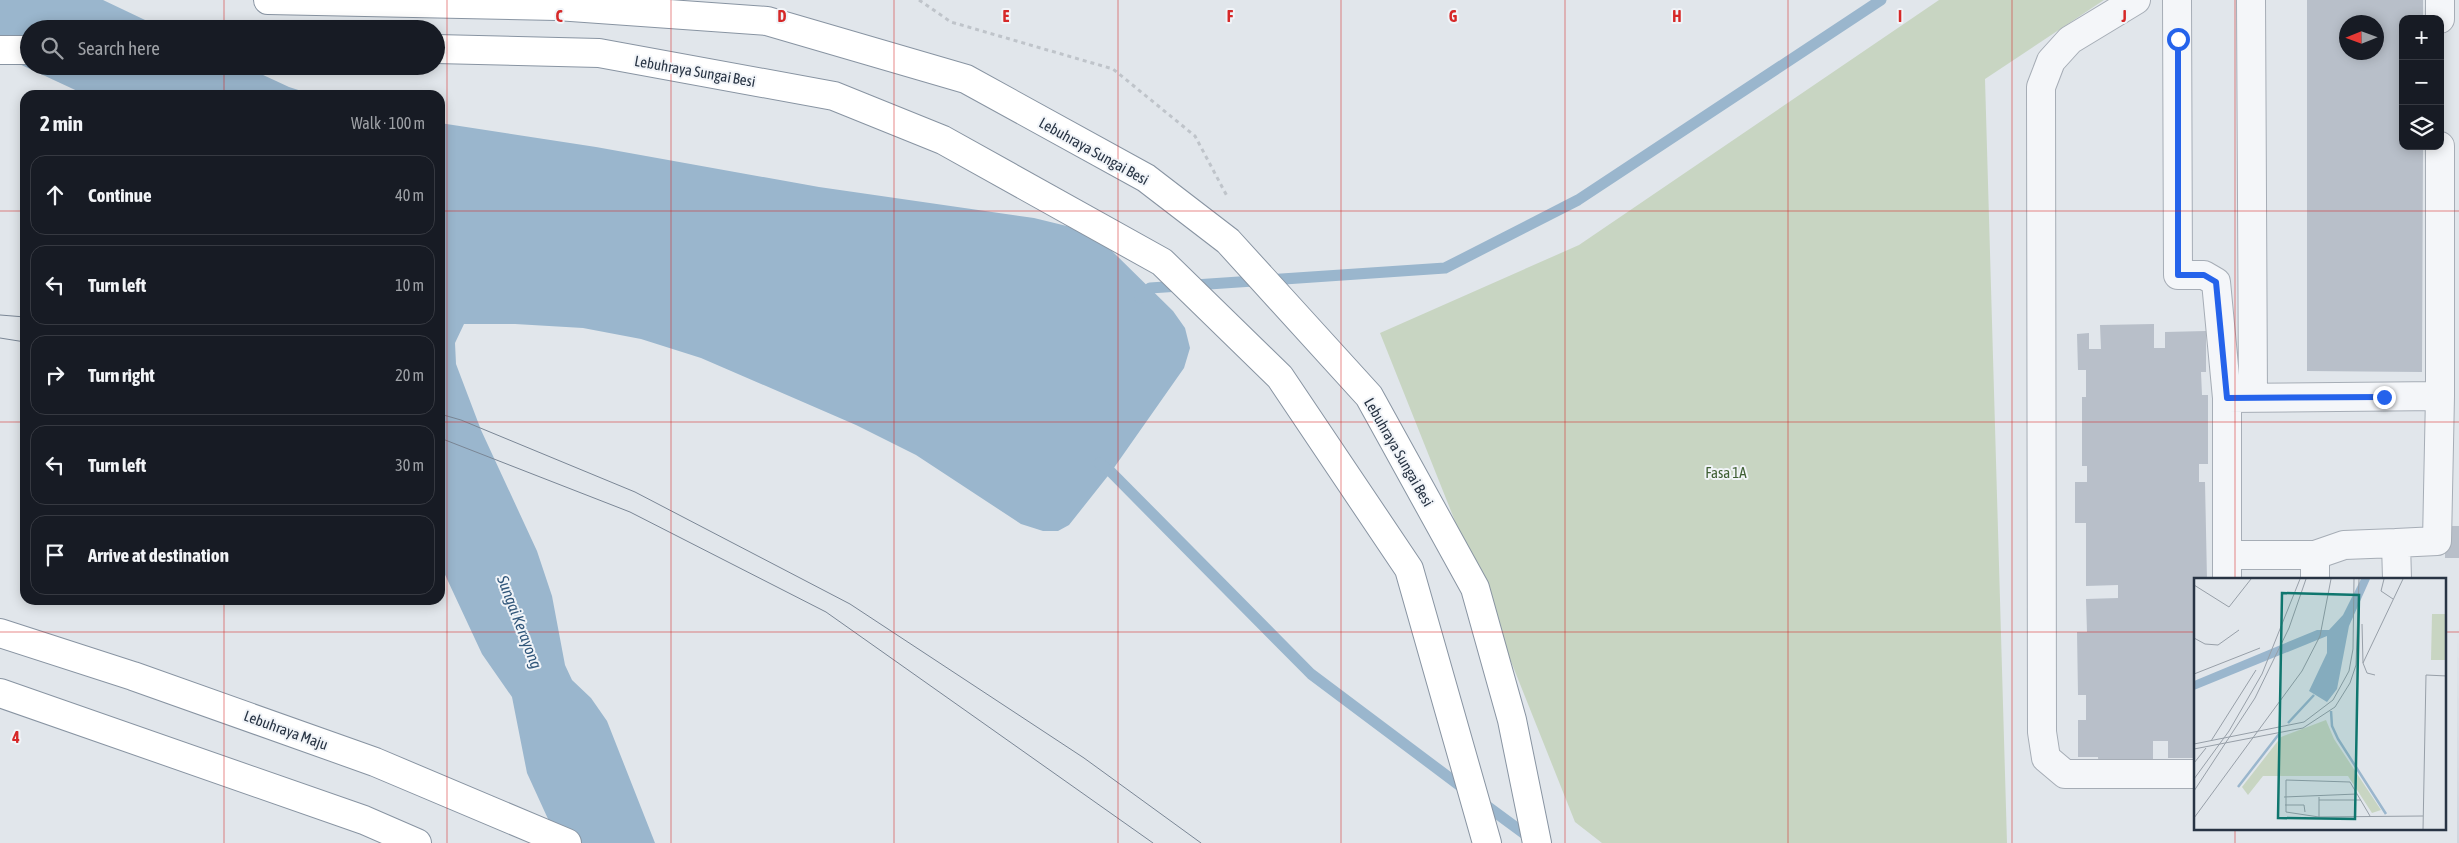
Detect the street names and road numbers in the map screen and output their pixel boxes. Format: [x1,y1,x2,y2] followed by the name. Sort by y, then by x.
[633,52,757,90] street label: Lebuhraya Sungai Besi
[1036,114,1152,188] street label: Lebuhraya Sungai Besi
[1361,395,1437,509] street label: Lebuhraya Sungai Besi
[242,707,330,753] street label: Lebuhraya Maju

